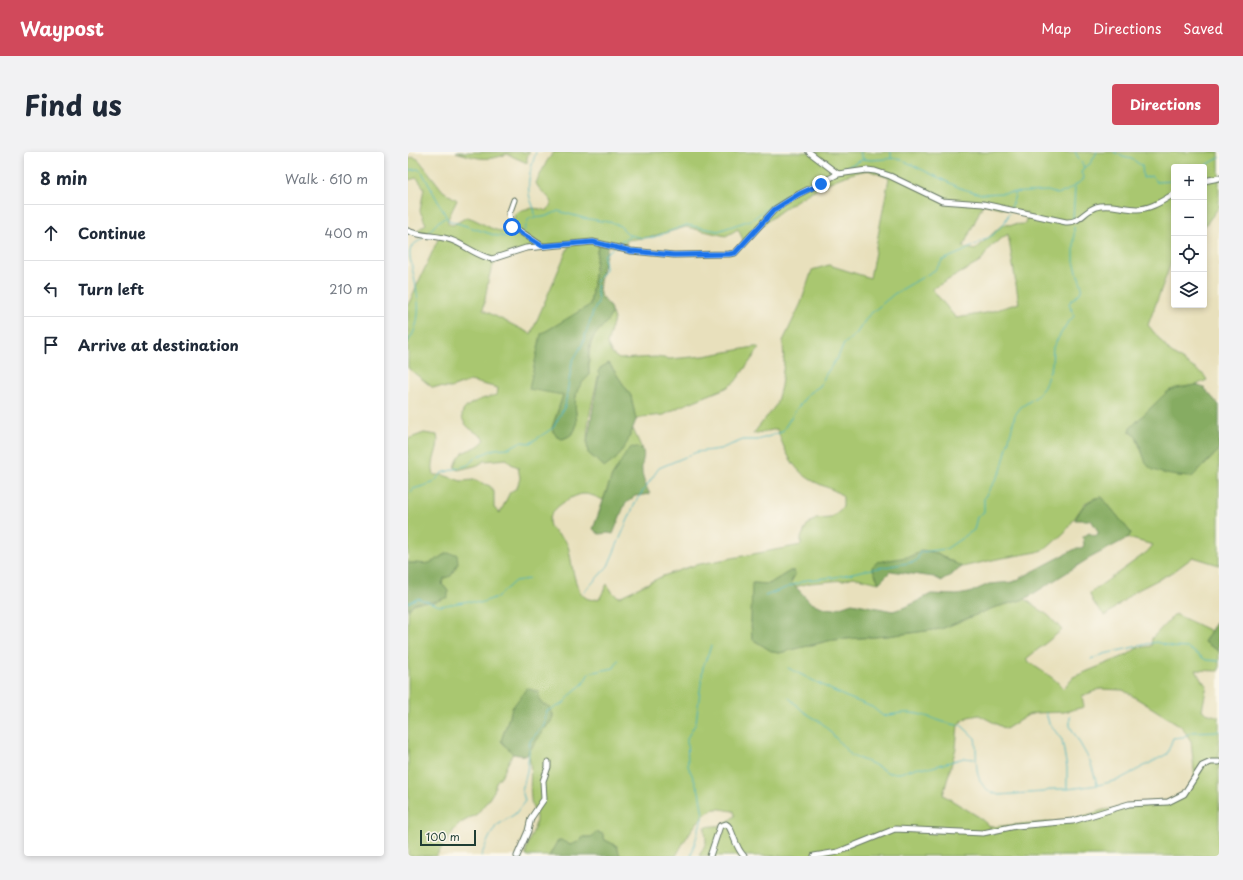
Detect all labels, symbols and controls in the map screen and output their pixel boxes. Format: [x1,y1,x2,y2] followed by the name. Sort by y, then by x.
[20,14,104,42] text: Waypost
[1041,18,1071,39] text: Map
[1093,18,1161,39] text: Directions
[1183,18,1223,39] text: Saved
[24,83,122,126] text: Find us
[1112,84,1219,125] button: Directions
[1171,164,1207,308] map controls
[1171,164,1207,200] button: +
[40,165,88,191] text: 8 min
[285,169,368,188] text: Walk · 610 m
[812,175,830,193] route end
[1171,200,1207,236] button: −
[503,218,521,236] route start
[78,221,146,244] text: Continue
[40,222,62,244] icon: ahead
[325,223,368,242] text: 400 m
[1171,236,1207,272] button: locate
[1171,272,1207,308] button: layers
[78,277,144,300] text: Turn left
[40,278,62,300] icon: left
[329,279,368,298] text: 210 m
[78,333,239,356] text: Arrive at destination
[40,334,62,356] icon: arrive
[420,828,476,847] scale bar
[426,828,460,845] text: 100 m

